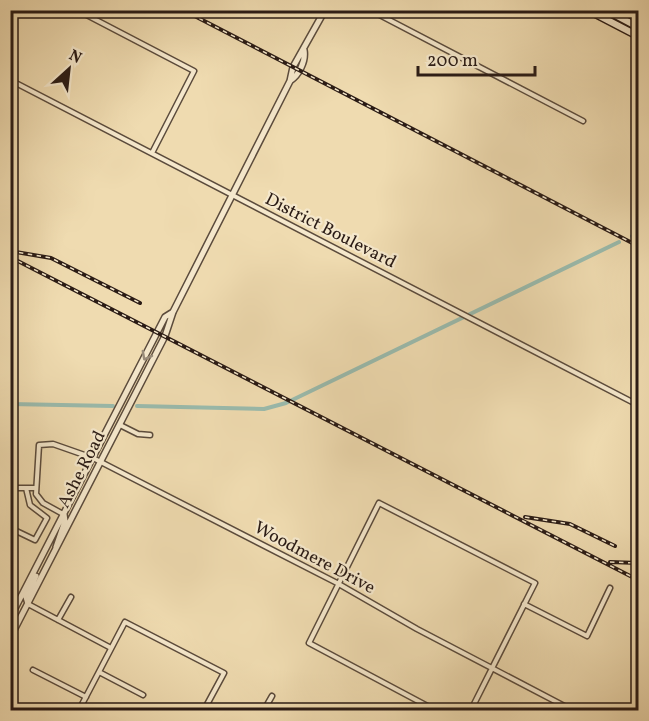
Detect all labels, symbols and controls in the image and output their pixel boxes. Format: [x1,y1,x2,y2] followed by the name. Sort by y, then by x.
[39,39,99,99] north arrow
[418,39,535,77] scale bar
[65,45,85,70] text: N
[427,49,478,74] text: 200 m
[260,187,400,275] street label: District Boulevard
[142,350,153,360] one-way arrow
[52,427,113,513] street label: Ashe Road
[249,516,379,601] street label: Woodmere Drive

